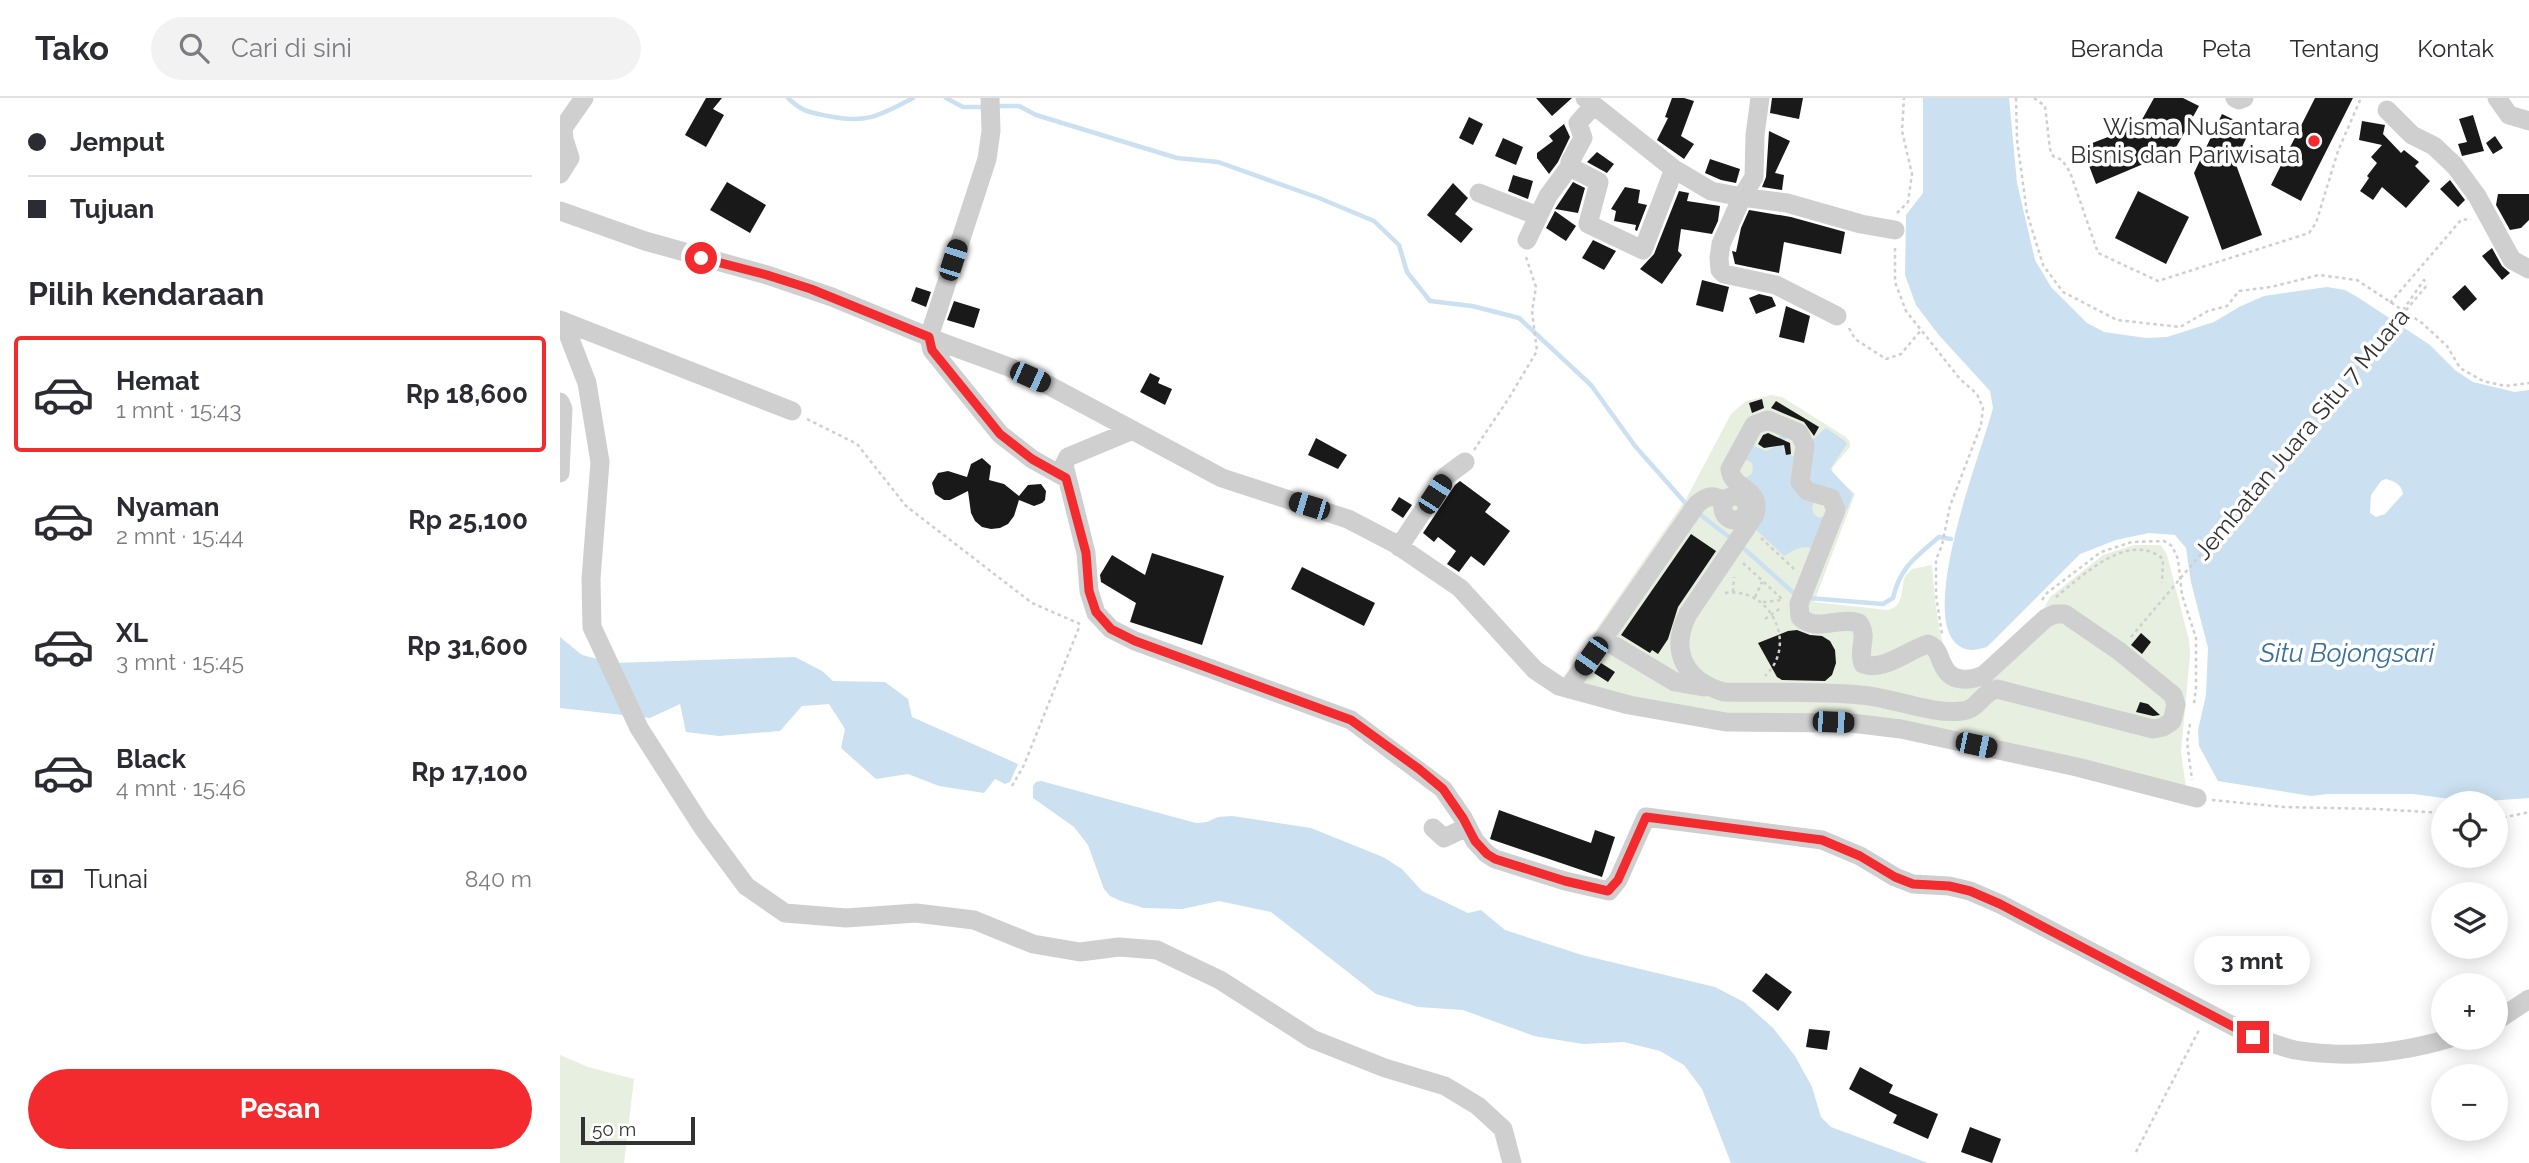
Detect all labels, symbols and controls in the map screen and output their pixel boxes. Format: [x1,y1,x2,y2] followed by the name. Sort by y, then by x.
[151,17,641,80] search box
[35,29,109,68] text: Tako
[175,29,213,67] icon: search
[231,33,352,63] text: Cari di sini
[2070,34,2164,63] text: Beranda
[2202,34,2251,63] text: Peta
[2289,34,2379,63] text: Tentang
[2417,34,2494,63] text: Kontak
[2070,112,2300,169] place label: Wisma Nusantara Bisnis dan Pariwisata
[70,127,165,157] text: Jemput
[2306,133,2322,149] marker: Wisma Nusantara Bisnis dan Pariwisata
[70,194,154,224] text: Tujuan
[937,237,970,283] car
[685,242,717,274] route start
[28,275,264,312] text: Pilih kendaraan
[2188,302,2415,565] street label: Jembatan Juara Situ 7 Muara
[1007,359,1054,395] car
[32,363,95,426] icon: car
[116,366,200,396] text: Hemat
[406,379,528,409] text: Rp 18,600
[116,396,241,423] text: 1 mnt · 15:43
[1415,471,1456,517] car
[32,489,95,552] icon: car
[1286,490,1333,522] car
[116,492,220,522] text: Nyaman
[408,505,528,535] text: Rp 25,100
[116,522,244,549] text: 2 mnt · 15:44
[32,615,95,678] icon: car
[116,618,148,648] text: XL
[407,631,528,661] text: Rp 31,600
[1571,633,1612,679] car
[2259,638,2436,668] water label: Situ Bojongsari
[116,648,244,675] text: 3 mnt · 15:45
[1812,711,1855,733] car
[1954,730,1999,760] car
[32,741,95,804] icon: car
[116,744,186,774] text: Black
[411,757,528,787] text: Rp 17,100
[116,774,246,801] text: 4 mnt · 15:46
[2431,791,2508,1141] map controls
[2431,791,2508,868] button: locate
[28,860,66,898] icon: cash
[84,864,148,894] text: Tunai
[465,865,532,892] text: 840 m
[2431,882,2508,959] button: layers
[2195,936,2311,984] callout: 3 mnt
[2221,947,2283,974] text: 3 mnt
[2431,973,2508,1050] button: +
[2237,1021,2269,1053] route end
[2431,1064,2508,1141] button: −
[28,1069,532,1149] button: Pesan
[581,1114,695,1146] scale bar
[592,1118,636,1140] text: 50 m

